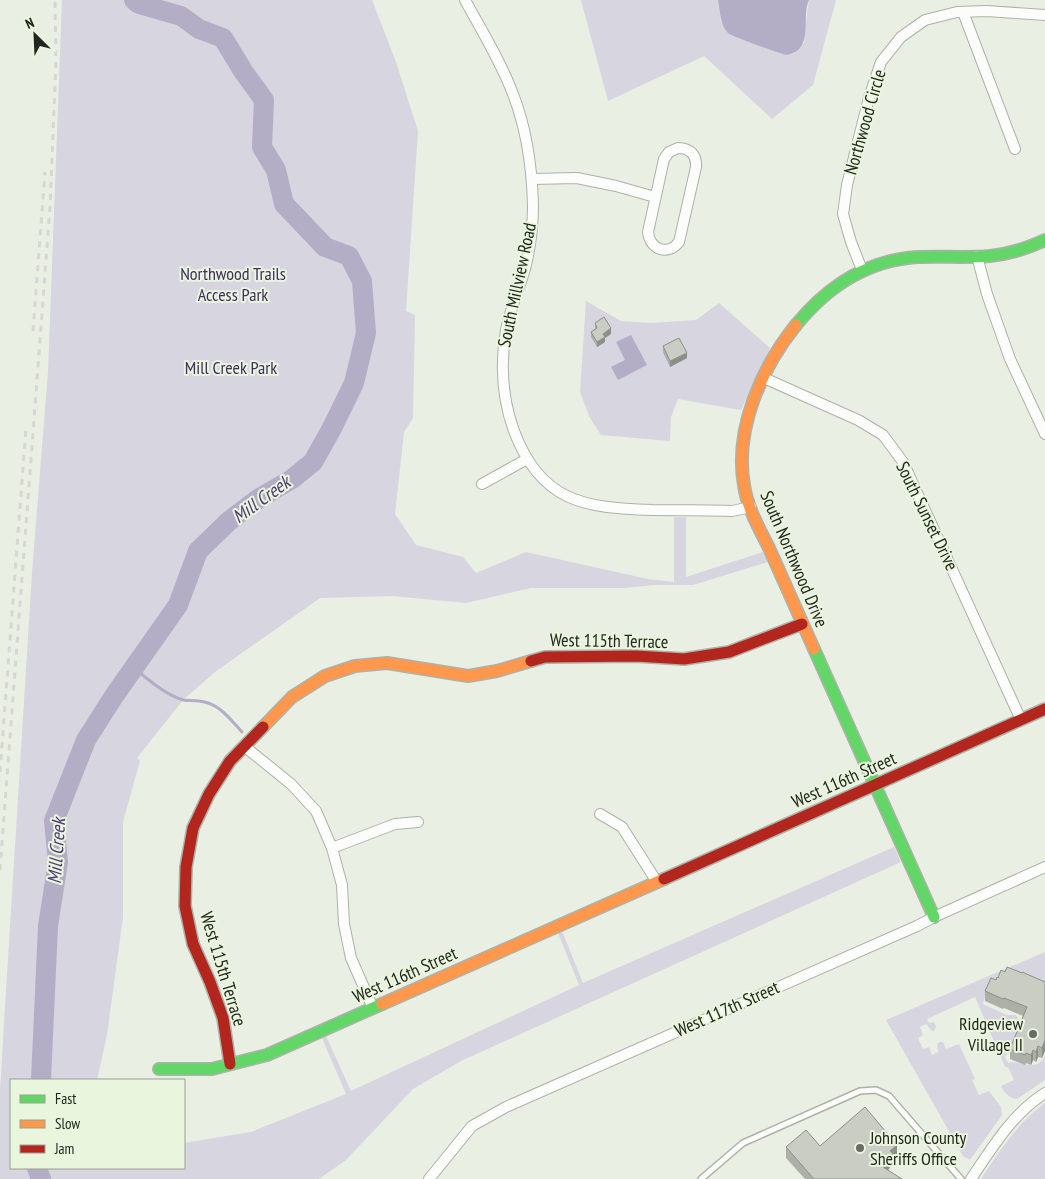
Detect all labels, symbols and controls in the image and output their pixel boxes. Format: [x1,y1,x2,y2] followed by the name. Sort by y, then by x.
[10,10,60,60] north arrow
[23,13,37,33] text: N
[839,67,891,177] street label: Northwood Circle
[492,221,541,349] street label: South Millview Road
[180,262,286,306] park label: Northwood Trails Access Park
[185,356,277,379] park label: Mill Creek Park
[891,458,964,574] street label: South Sunset Drive
[227,468,297,528] water label: Mill Creek
[755,487,834,630] street label: South Northwood Drive
[550,628,668,653] street label: West 115th Terrace
[788,746,900,813] street label: West 116th Street
[42,815,70,885] water label: Mill Creek
[195,909,252,1029] street label: West 115th Terrace
[349,941,461,1008] street label: West 116th Street
[671,975,783,1042] street label: West 117th Street
[959,1012,1023,1056] place label: Ridgeview Village II
[1027,1028,1039,1040] marker: Ridgeview Village II
[10,1079,185,1169] legend
[55,1089,76,1108] text: Fast
[55,1114,80,1133] text: Slow
[869,1126,967,1170] place label: Johnson County Sheriffs Office
[54,1139,74,1158] text: Jam
[854,1142,866,1154] marker: Johnson County Sheriffs Office

